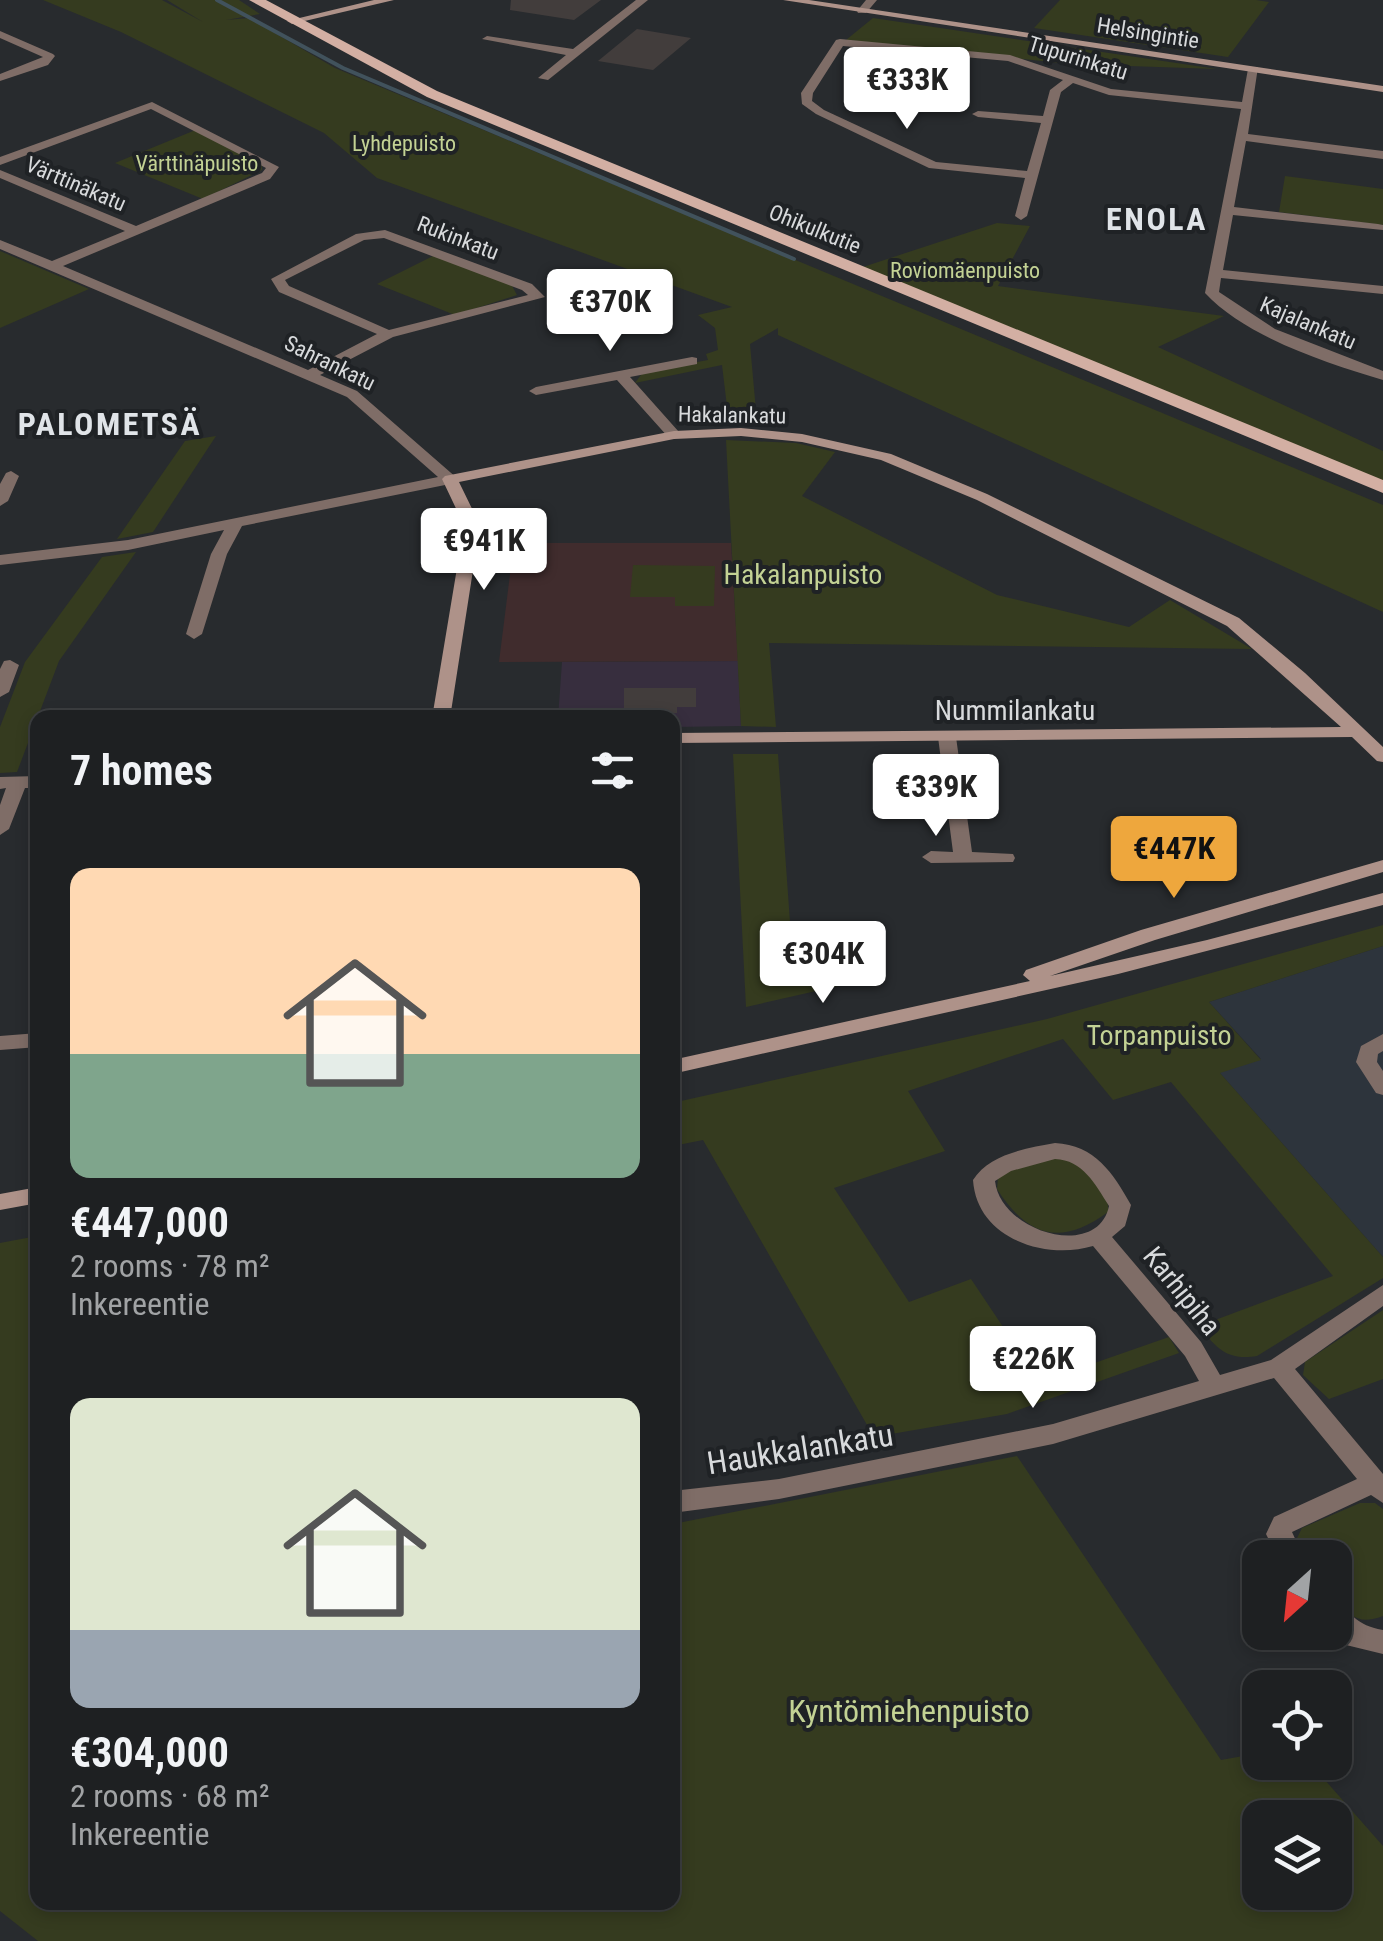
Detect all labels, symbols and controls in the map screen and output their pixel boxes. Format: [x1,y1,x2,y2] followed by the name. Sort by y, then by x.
[1095,13,1201,53] street label: Helsingintie
[1025,31,1131,85] street label: Tupurinkatu
[837,47,977,132] pin: €333K
[866,60,948,98] text: €333K
[352,131,456,156] park label: Lyhdepuisto
[136,151,258,176] park label: Värttinäpuisto
[22,152,130,216] street label: Värttinäkatu
[765,199,865,259] street label: Ohikulkutie
[1106,200,1208,238] district label: ENOLA
[414,211,502,265] street label: Rukinkatu
[890,258,1040,283] park label: Roviomäenpuisto
[540,269,680,354] pin: €370K
[569,282,651,320] text: €370K
[1256,292,1360,354] street label: Kajalankatu
[281,330,379,396] street label: Sahrankatu
[678,402,786,428] street label: Hakalankatu
[18,405,202,443] district label: PALOMETSÄ
[414,508,554,593] pin: €941K
[443,521,525,559] text: €941K
[724,558,882,591] park label: Hakalanpuisto
[935,694,1095,727] street label: Nummilankatu
[585,743,640,798] icon: filters
[70,746,213,795] text: 7 homes
[866,754,1006,839] pin: €339K
[895,767,977,805] text: €339K
[1104,816,1244,901] pin: €447K
[1133,829,1215,867] text: €447K
[753,921,893,1006] pin: €304K
[265,933,445,1113] icon: home
[782,934,864,972] text: €304K
[1086,1019,1232,1052] park label: Torpanpuisto
[70,1198,229,1247] text: €447,000
[1136,1240,1228,1342] street label: Karhipiha
[70,1247,269,1285] text: 2 rooms · 78 m²
[70,1285,209,1323] text: Inkereentie
[963,1326,1103,1411] pin: €226K
[992,1339,1074,1377] text: €226K
[704,1416,896,1482] street label: Haukkalankatu
[265,1463,445,1643] icon: home
[1242,1540,1352,1650] north arrow
[1242,1540,1352,1910] map controls
[1242,1670,1352,1780] button: locate
[788,1692,1030,1730] park label: Kyntömiehenpuisto
[70,1728,229,1777] text: €304,000
[70,1777,269,1815] text: 2 rooms · 68 m²
[1242,1800,1352,1910] button: layers
[70,1815,209,1853] text: Inkereentie

